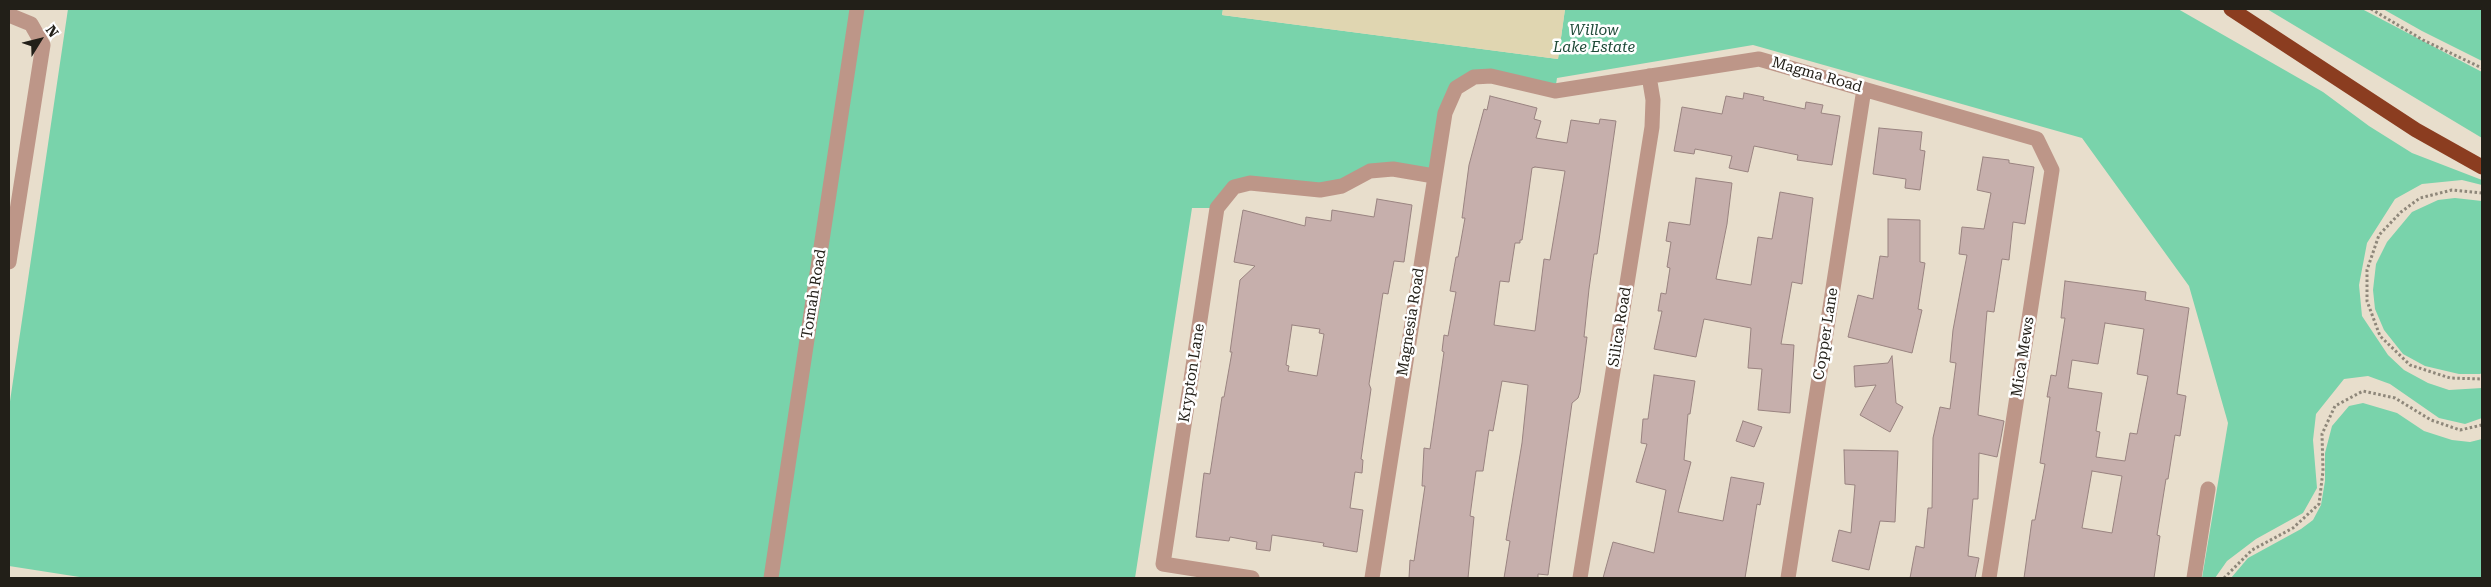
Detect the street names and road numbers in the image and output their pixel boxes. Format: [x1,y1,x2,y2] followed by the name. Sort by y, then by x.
[1770,53,1864,97] street label: Magma Road
[798,248,830,340] street label: Tomah Road
[1394,267,1428,377] street label: Magnesia Road
[1605,286,1635,368] street label: Silica Road
[1810,287,1842,381] street label: Copper Lane
[2008,316,2038,398] street label: Mica Mews
[1175,322,1209,424] street label: Krypton Lane

